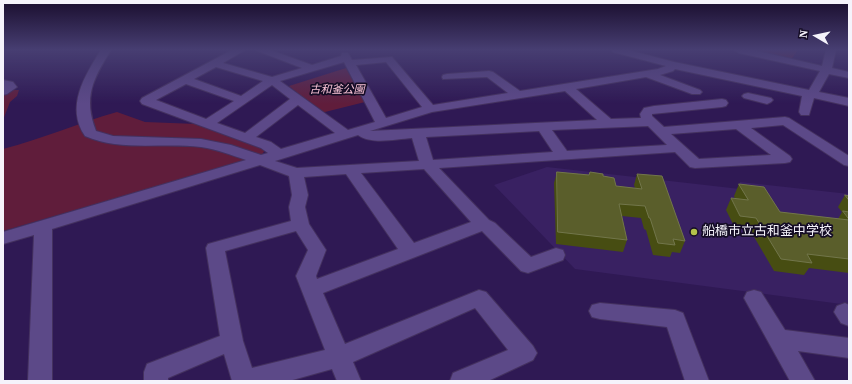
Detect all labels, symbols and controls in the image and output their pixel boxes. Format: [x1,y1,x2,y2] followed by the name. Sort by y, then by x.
[796,16,836,56] north arrow
[796,29,812,39] text: N
[310,83,364,97] park label: 古和釜公園
[702,224,832,240] place label: 船橋市立古和釜中学校
[689,227,699,237] marker: 船橋市立古和釜中学校

